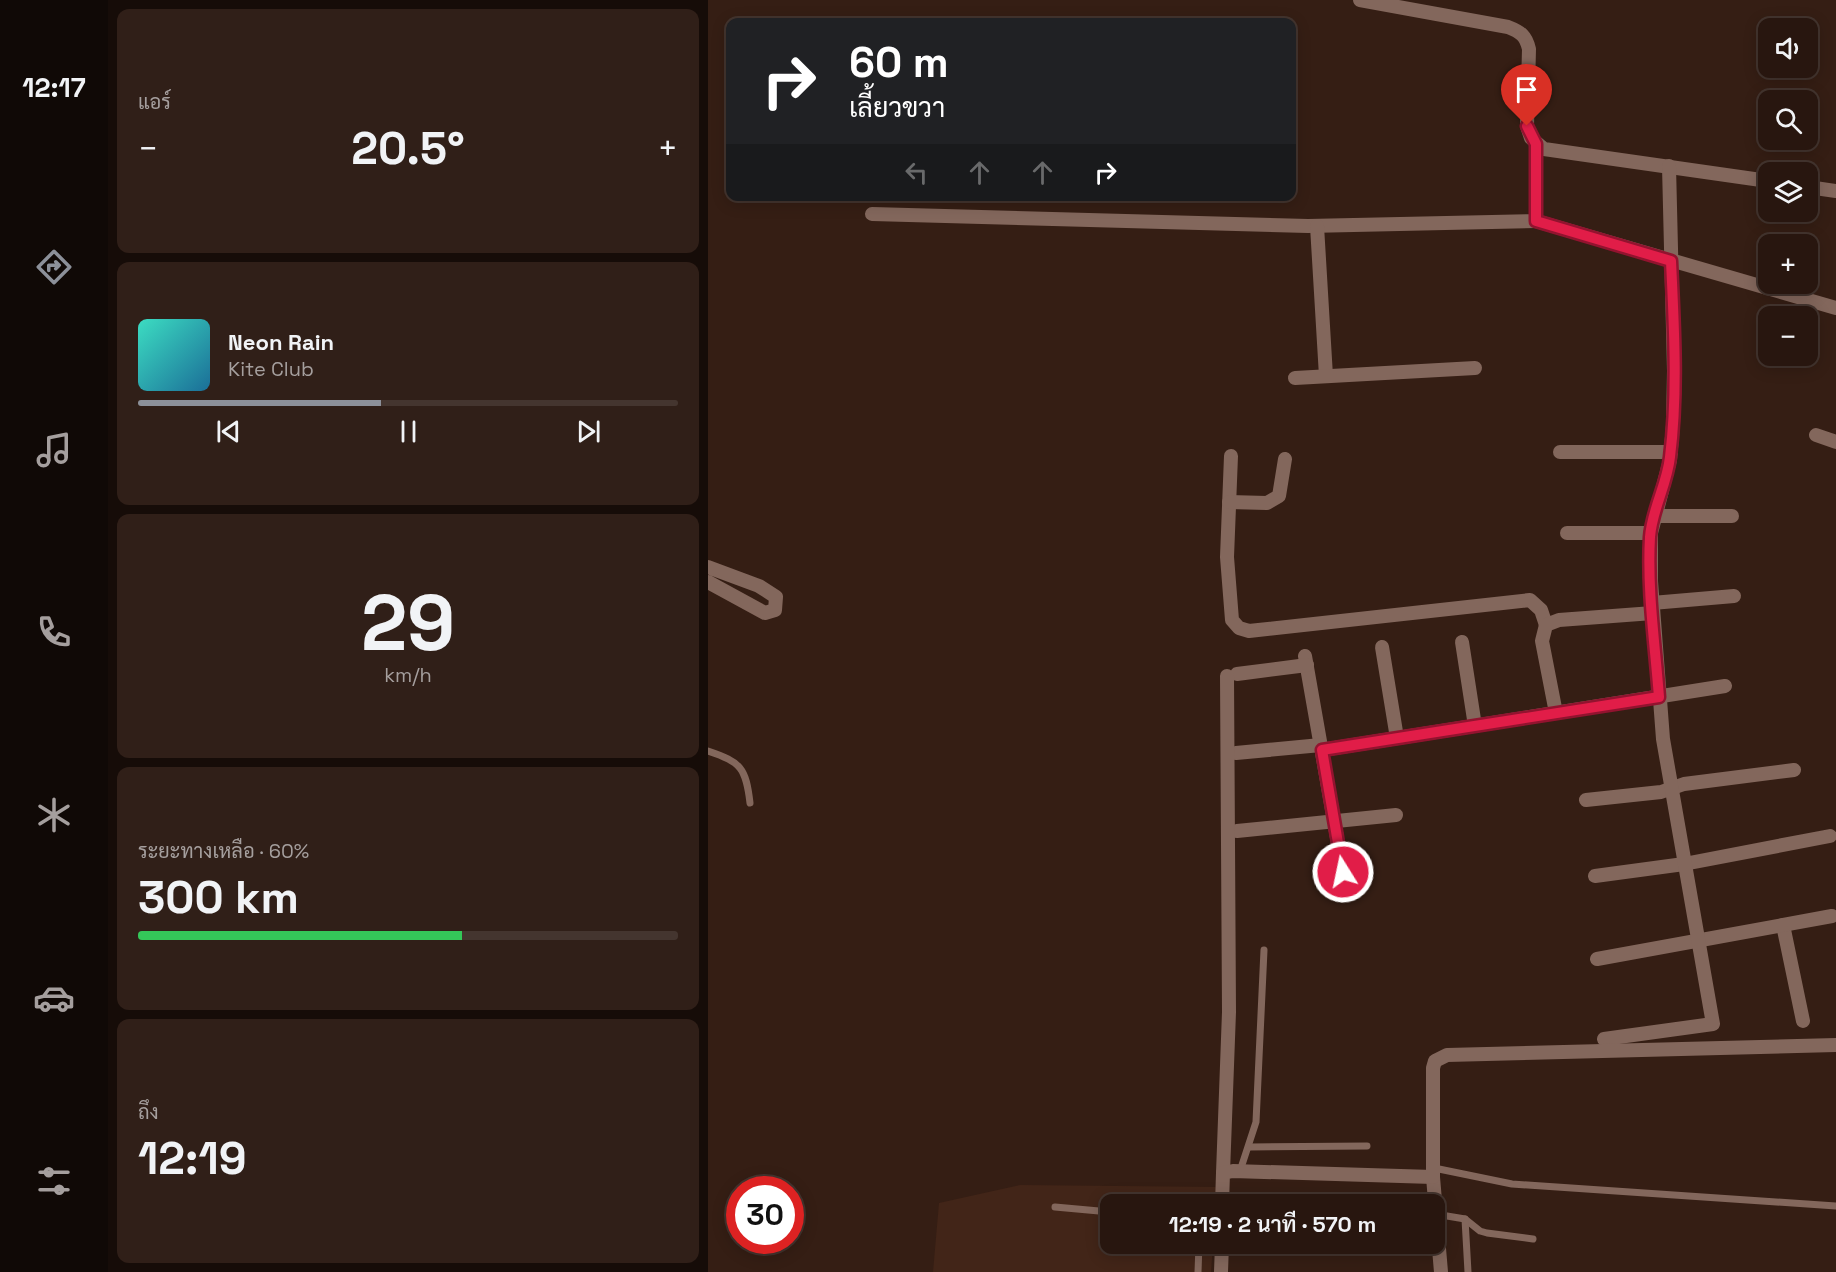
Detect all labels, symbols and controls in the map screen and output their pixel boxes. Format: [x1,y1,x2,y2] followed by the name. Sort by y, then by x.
[1758,18,1818,366] map controls
[1758,18,1818,78] button: sound
[849,36,949,89] text: 60 m
[750,42,828,120] icon: right
[1501,64,1552,126] pin
[22,70,86,105] text: 12:17
[1510,73,1543,106] icon: arrive
[138,89,171,115] text: แอร์
[849,90,945,125] text: เลี้ยวขวา
[1758,90,1818,150] button: search
[351,120,465,177] text: 20.5°
[138,128,158,170] text: −
[658,128,678,170] text: +
[900,156,933,189] icon: left
[963,156,996,189] icon: ahead
[1026,156,1059,189] icon: ahead
[1089,156,1122,189] icon: right
[1758,162,1818,222] button: layers
[1758,234,1818,294] button: +
[33,246,75,288] icon: directions
[1758,306,1818,366] button: −
[228,328,334,356] text: Neon Rain
[228,356,314,382] text: Kite Club
[212,415,245,448] icon: previous
[392,415,425,448] icon: pause
[572,415,605,448] icon: next
[33,429,75,471] icon: music
[361,573,455,673] text: 29
[33,611,75,653] icon: phone
[384,662,432,688] text: km/h
[33,794,75,836] icon: climate
[138,838,309,864] text: ระยะทางเหลือ · 60%
[1311,840,1375,904] position arrow
[138,869,299,926] text: 300 km
[33,977,75,1019] icon: car
[138,1099,159,1125] text: ถึง
[138,1130,247,1187] text: 12:19
[33,1160,75,1202] icon: filters
[726,1176,804,1254] speed limit sign: 30
[1169,1210,1376,1238] text: 12:19 · 2 นาที · 570 m

